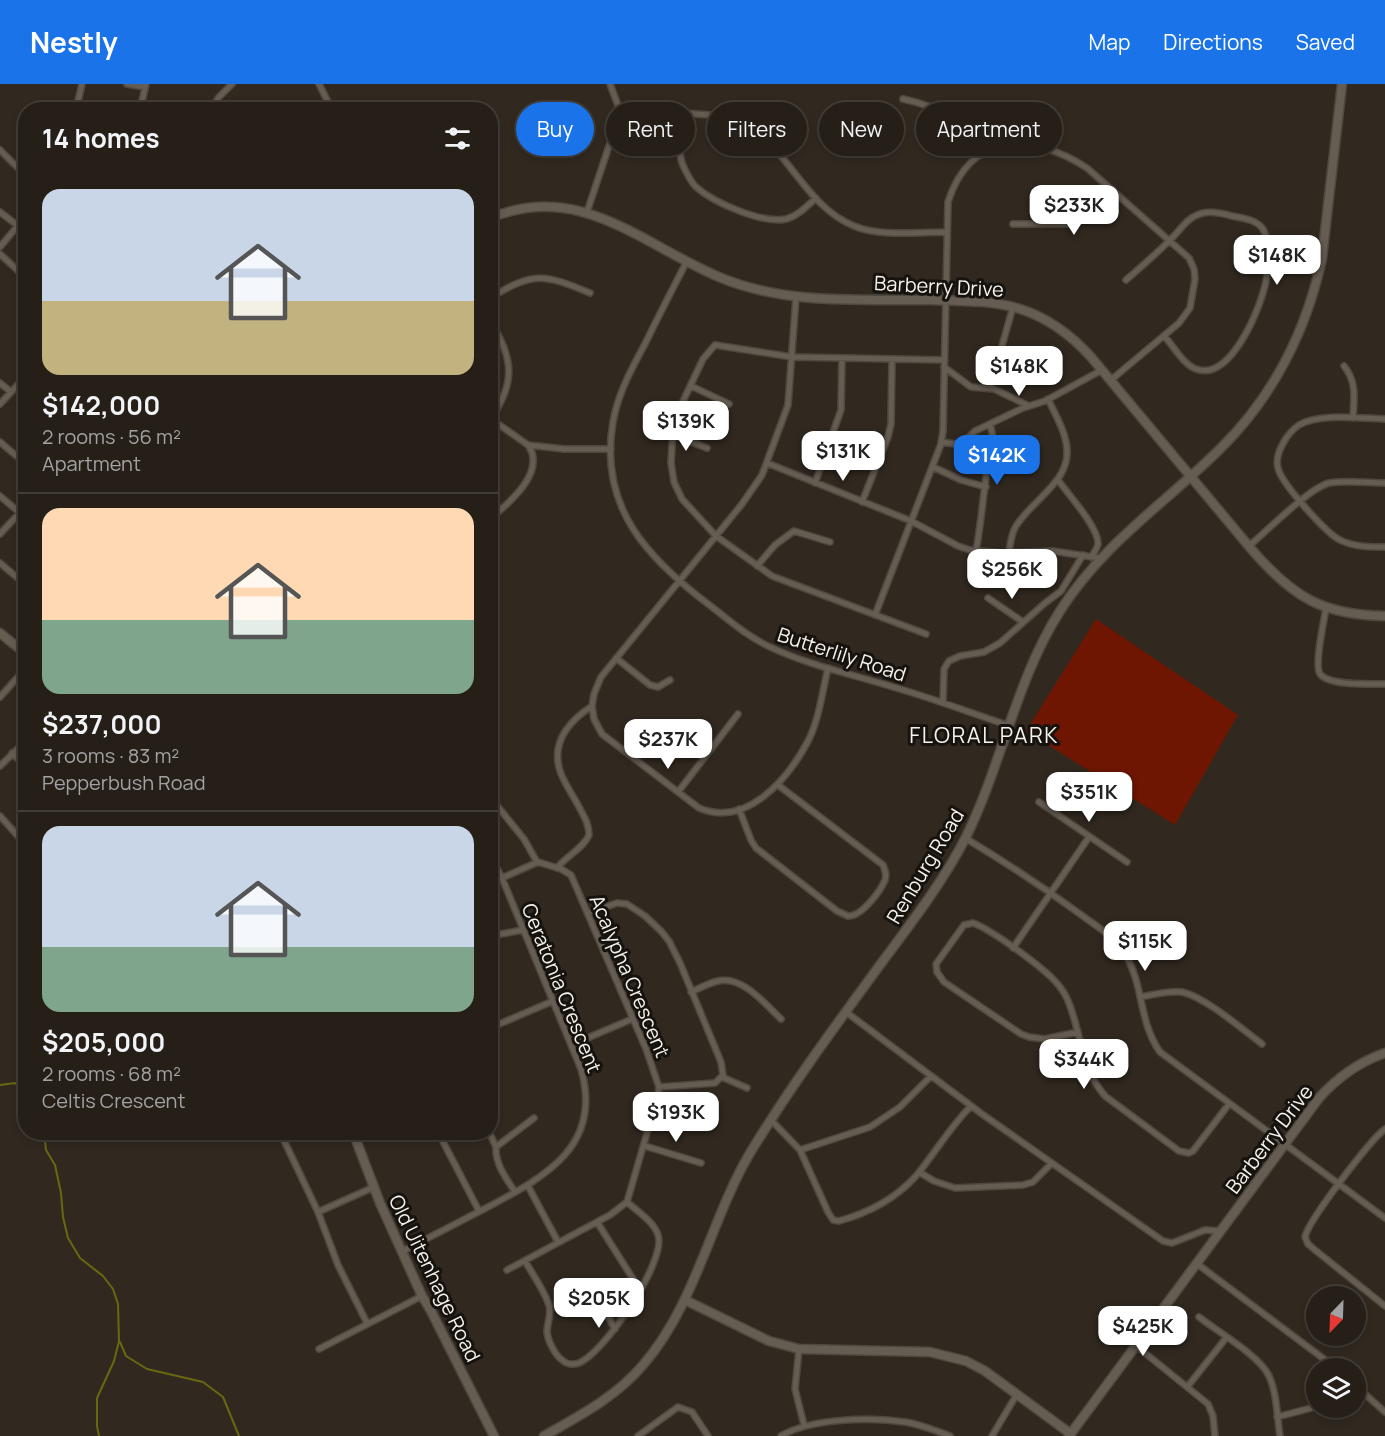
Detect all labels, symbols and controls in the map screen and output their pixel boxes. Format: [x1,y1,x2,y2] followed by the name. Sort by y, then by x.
[30,23,118,61] text: Nestly
[1089,28,1130,56] text: Map
[1163,28,1263,56] text: Directions
[1296,28,1355,56] text: Saved
[516,102,594,156] chip: Buy
[606,102,695,156] chip: Rent
[707,102,807,156] chip: Filters
[819,102,904,156] chip: New
[916,102,1062,156] chip: Apartment
[42,120,160,156] text: 14 homes
[441,122,474,155] icon: filters
[1032,185,1116,236] pin: $233K
[1044,191,1104,218] text: $233K
[204,228,312,336] icon: home
[1235,235,1319,286] pin: $148K
[1248,241,1306,268] text: $148K
[874,269,1004,303] street label: Barberry Drive
[977,346,1061,397] pin: $148K
[990,352,1048,379] text: $148K
[42,387,160,423] text: $142,000
[644,401,728,452] pin: $139K
[657,407,715,434] text: $139K
[42,423,181,450] text: 2 rooms · 56 m²
[801,431,885,482] pin: $131K
[955,435,1039,486] pin: $142K
[816,437,870,464] text: $131K
[968,441,1026,468] text: $142K
[42,450,141,477] text: Apartment
[204,547,312,655] icon: home
[970,549,1054,600] pin: $256K
[981,555,1043,582] text: $256K
[774,620,910,688] street label: Butterlily Road
[42,706,162,742] text: $237,000
[626,719,710,770] pin: $237K
[909,720,1059,750] district label: FLORAL PARK
[638,725,698,752] text: $237K
[42,742,179,769] text: 3 rooms · 83 m²
[42,769,205,796] text: Pepperbush Road
[1047,772,1131,823] pin: $351K
[1060,778,1118,805] text: $351K
[880,803,970,929] street label: Renburg Road
[204,865,312,973] icon: home
[584,890,676,1062] street label: Acalypha Crescent
[516,899,608,1077] street label: Ceratonia Crescent
[1103,921,1187,972] pin: $115K
[1118,927,1172,954] text: $115K
[42,1024,165,1060] text: $205,000
[1042,1039,1126,1090] pin: $344K
[1053,1045,1115,1072] text: $344K
[42,1060,181,1087] text: 2 rooms · 68 m²
[1219,1079,1319,1199] street label: Barberry Drive
[42,1087,185,1114] text: Celtis Crescent
[634,1092,718,1143] pin: $193K
[647,1098,705,1125] text: $193K
[383,1190,487,1366] street label: Old Uitenhage Road
[557,1278,641,1329] pin: $205K
[568,1284,630,1311] text: $205K
[1306,1286,1366,1346] north arrow
[1306,1286,1366,1418] map controls
[1101,1306,1185,1357] pin: $425K
[1112,1312,1174,1339] text: $425K
[1306,1358,1366,1418] button: layers

